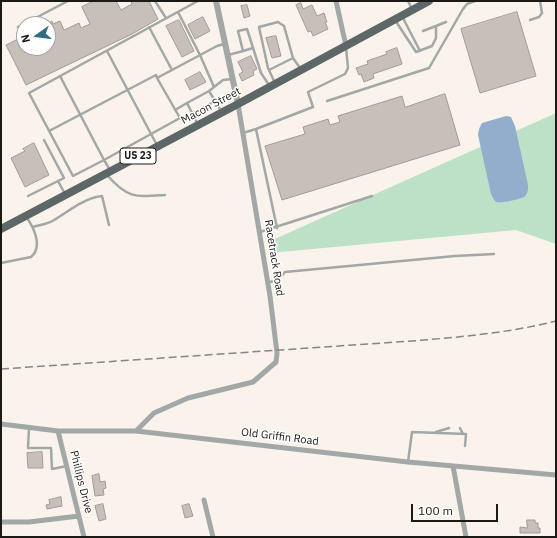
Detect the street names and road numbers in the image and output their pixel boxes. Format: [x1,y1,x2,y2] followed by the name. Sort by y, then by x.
[179,85,243,127] street label: Macon Street
[120,148,156,164] road number: US 23
[261,219,287,297] street label: Racetrack Road
[240,426,320,448] street label: Old Griffin Road
[67,449,95,515] street label: Phillips Drive

